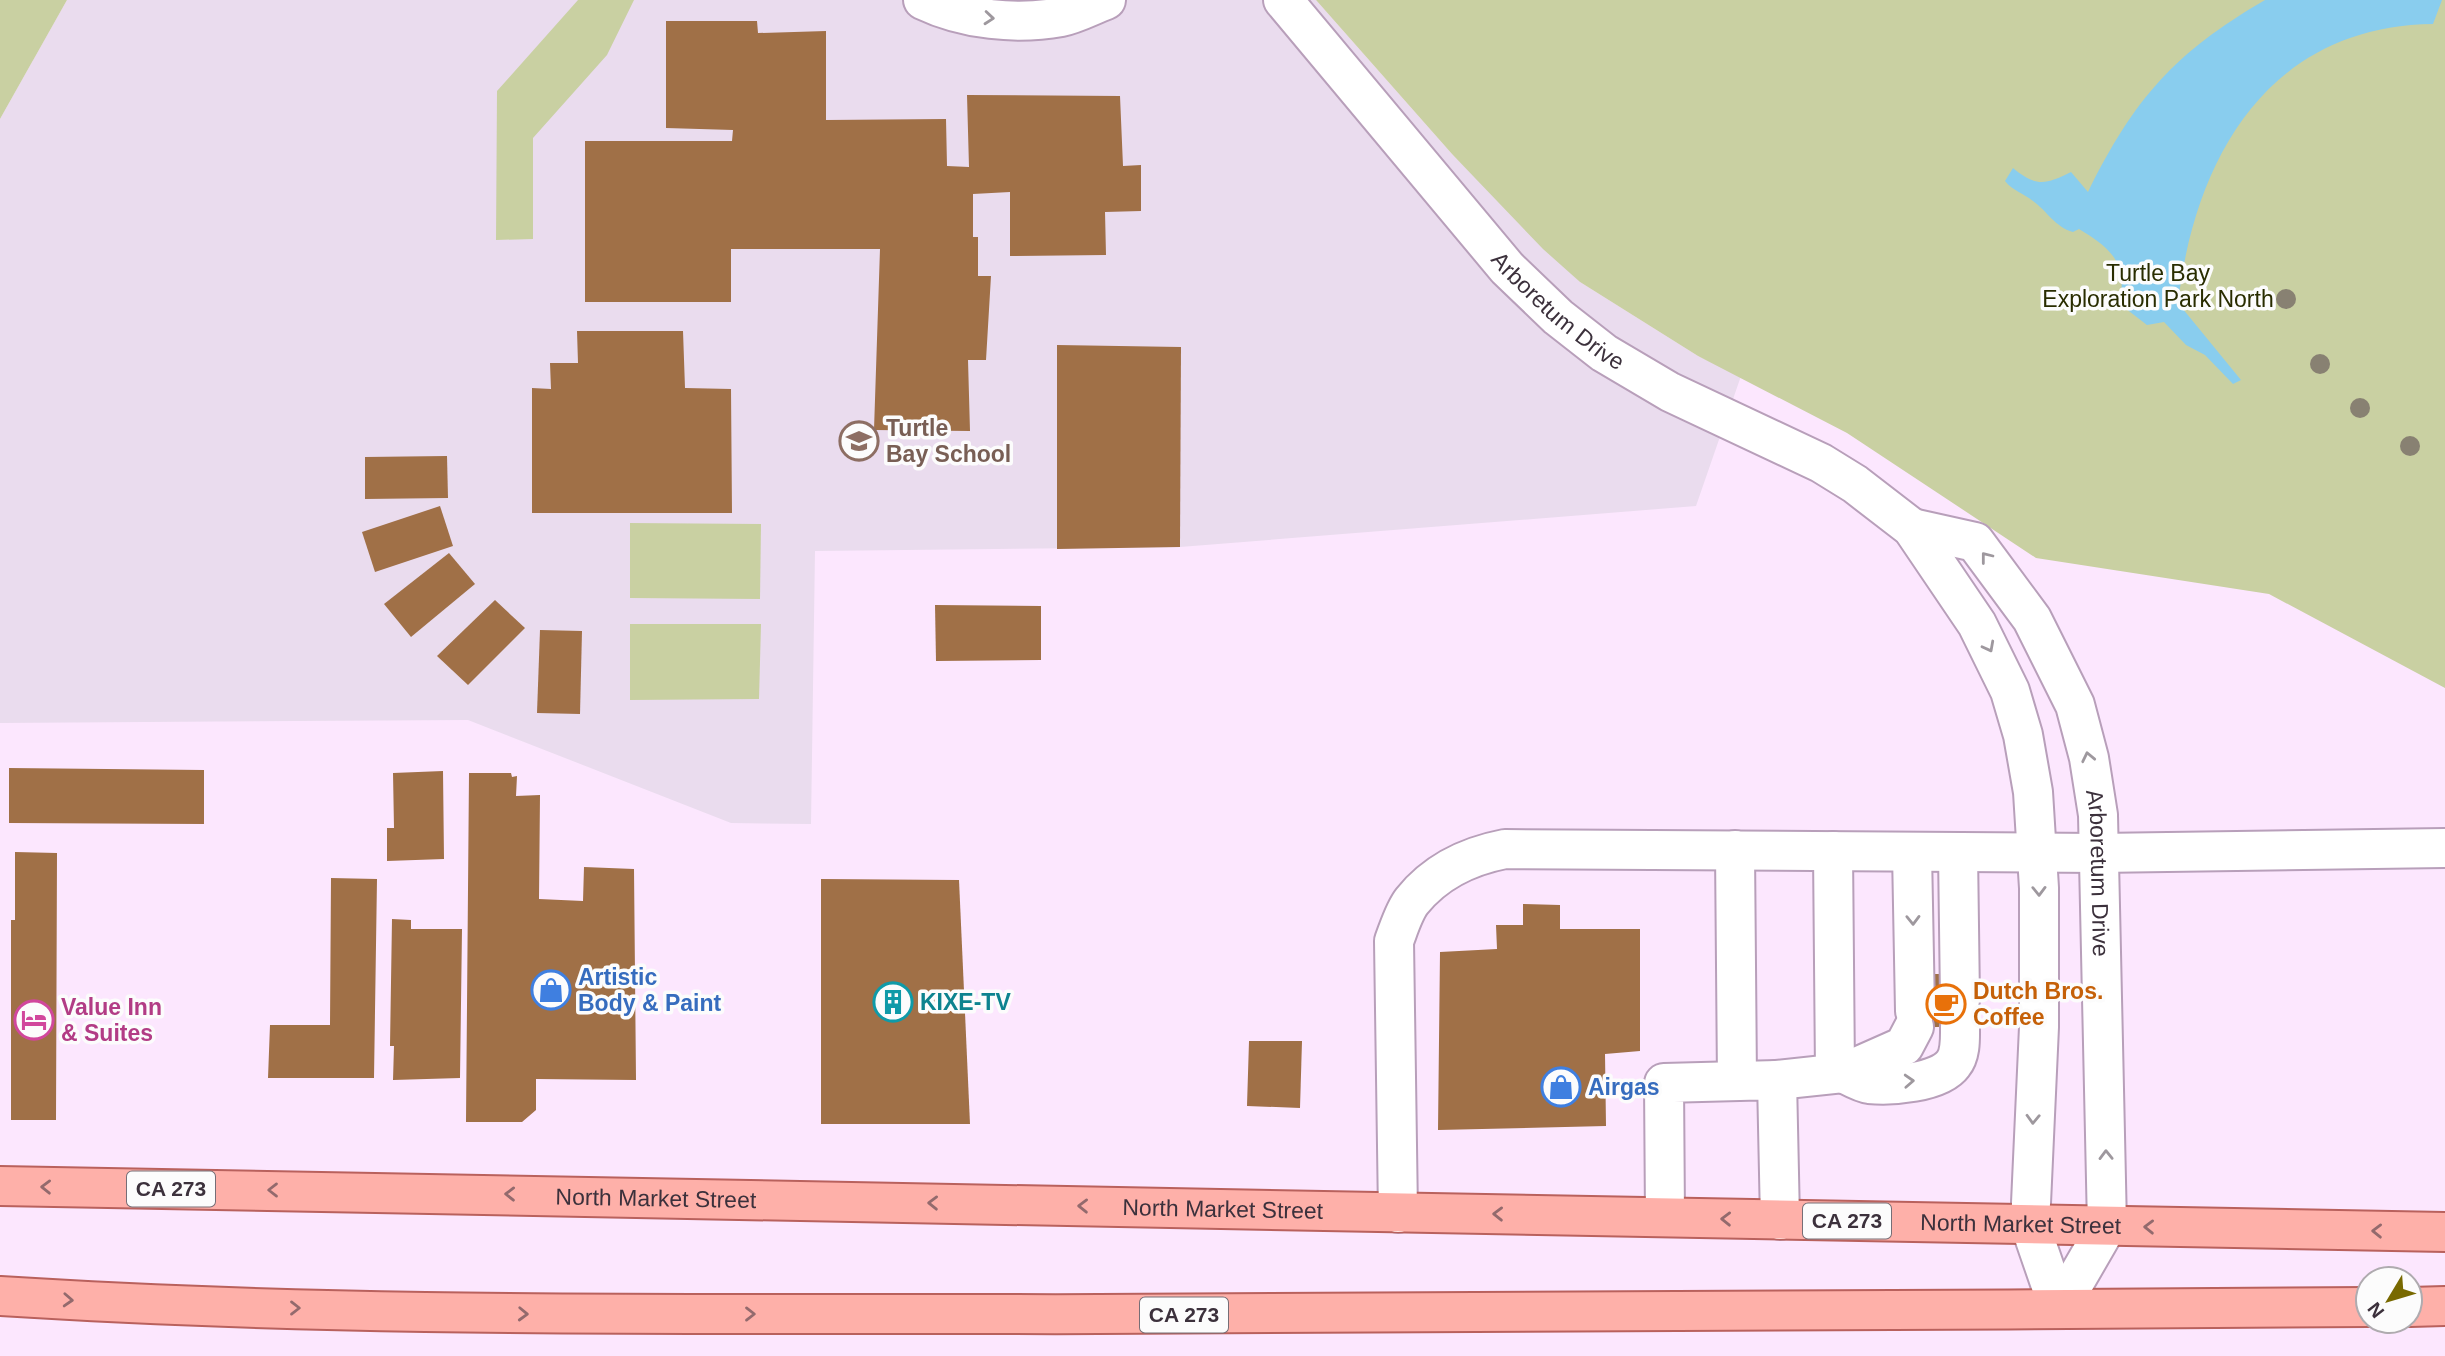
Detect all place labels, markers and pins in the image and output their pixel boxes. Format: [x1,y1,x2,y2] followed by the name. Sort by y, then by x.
[886,415,1011,467] place label: Turtle Bay School
[838,420,880,462] school or university icon: Turtle Bay School
[578,964,721,1016] place label: Artistic Body & Paint
[530,969,572,1011] shop icon: Artistic Body & Paint
[1973,978,2103,1030] place label: Dutch Bros. Coffee
[872,981,914,1023] building icon: KIXE-TV
[1925,983,1967,1025] cafe icon: Dutch Bros. Coffee
[920,989,1011,1015] place label: KIXE-TV
[61,994,162,1046] place label: Value Inn & Suites
[13,999,55,1041] hotel icon: Value Inn & Suites
[1540,1066,1582,1108] shop icon: Airgas
[1588,1074,1660,1100] place label: Airgas

